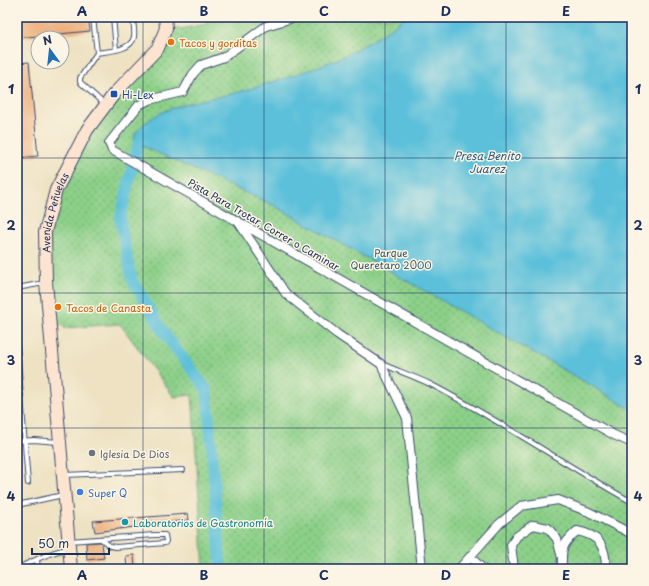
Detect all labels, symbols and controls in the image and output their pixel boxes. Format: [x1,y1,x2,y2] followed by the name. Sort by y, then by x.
[77,1,87,20] text: A
[200,1,209,20] text: B
[319,1,329,20] text: C
[441,1,451,20] text: D
[562,1,570,20] text: E
[30,30,70,70] north arrow
[41,30,54,49] text: N
[179,35,257,51] place label: Tacos y gorditas
[166,37,176,47] marker: Tacos y gorditas
[8,79,14,98] text: 1
[635,79,641,98] text: 1
[122,87,154,102] place label: Hi-Lex
[109,89,119,99] marker: Hi-Lex
[454,147,521,177] water label: Presa Benito Juarez
[37,169,72,253] street label: Avenida Peñuelas
[185,174,343,274] street label: Pista Para Trotar, Correr o Caminar
[6,215,16,234] text: 2
[633,215,643,234] text: 2
[350,245,432,272] park label: Parque Queretaro 2000
[66,300,152,315] place label: Tacos de Canasta
[53,302,63,312] marker: Tacos de Canasta
[7,350,16,369] text: 3
[634,350,643,369] text: 3
[100,446,170,461] place label: Iglesia De Dios
[87,448,97,458] marker: Iglesia De Dios
[88,485,127,500] place label: Super Q
[7,486,16,505] text: 4
[634,486,643,505] text: 4
[75,487,85,497] marker: Super Q
[133,515,274,530] place label: Laboratorios de Gastronomía
[120,517,130,527] marker: Laboratorios de Gastronomía
[32,530,109,556] scale bar
[38,534,69,552] text: 50 m
[77,565,87,584] text: A
[200,565,209,584] text: B
[319,565,329,584] text: C
[441,565,451,584] text: D
[562,565,570,584] text: E

